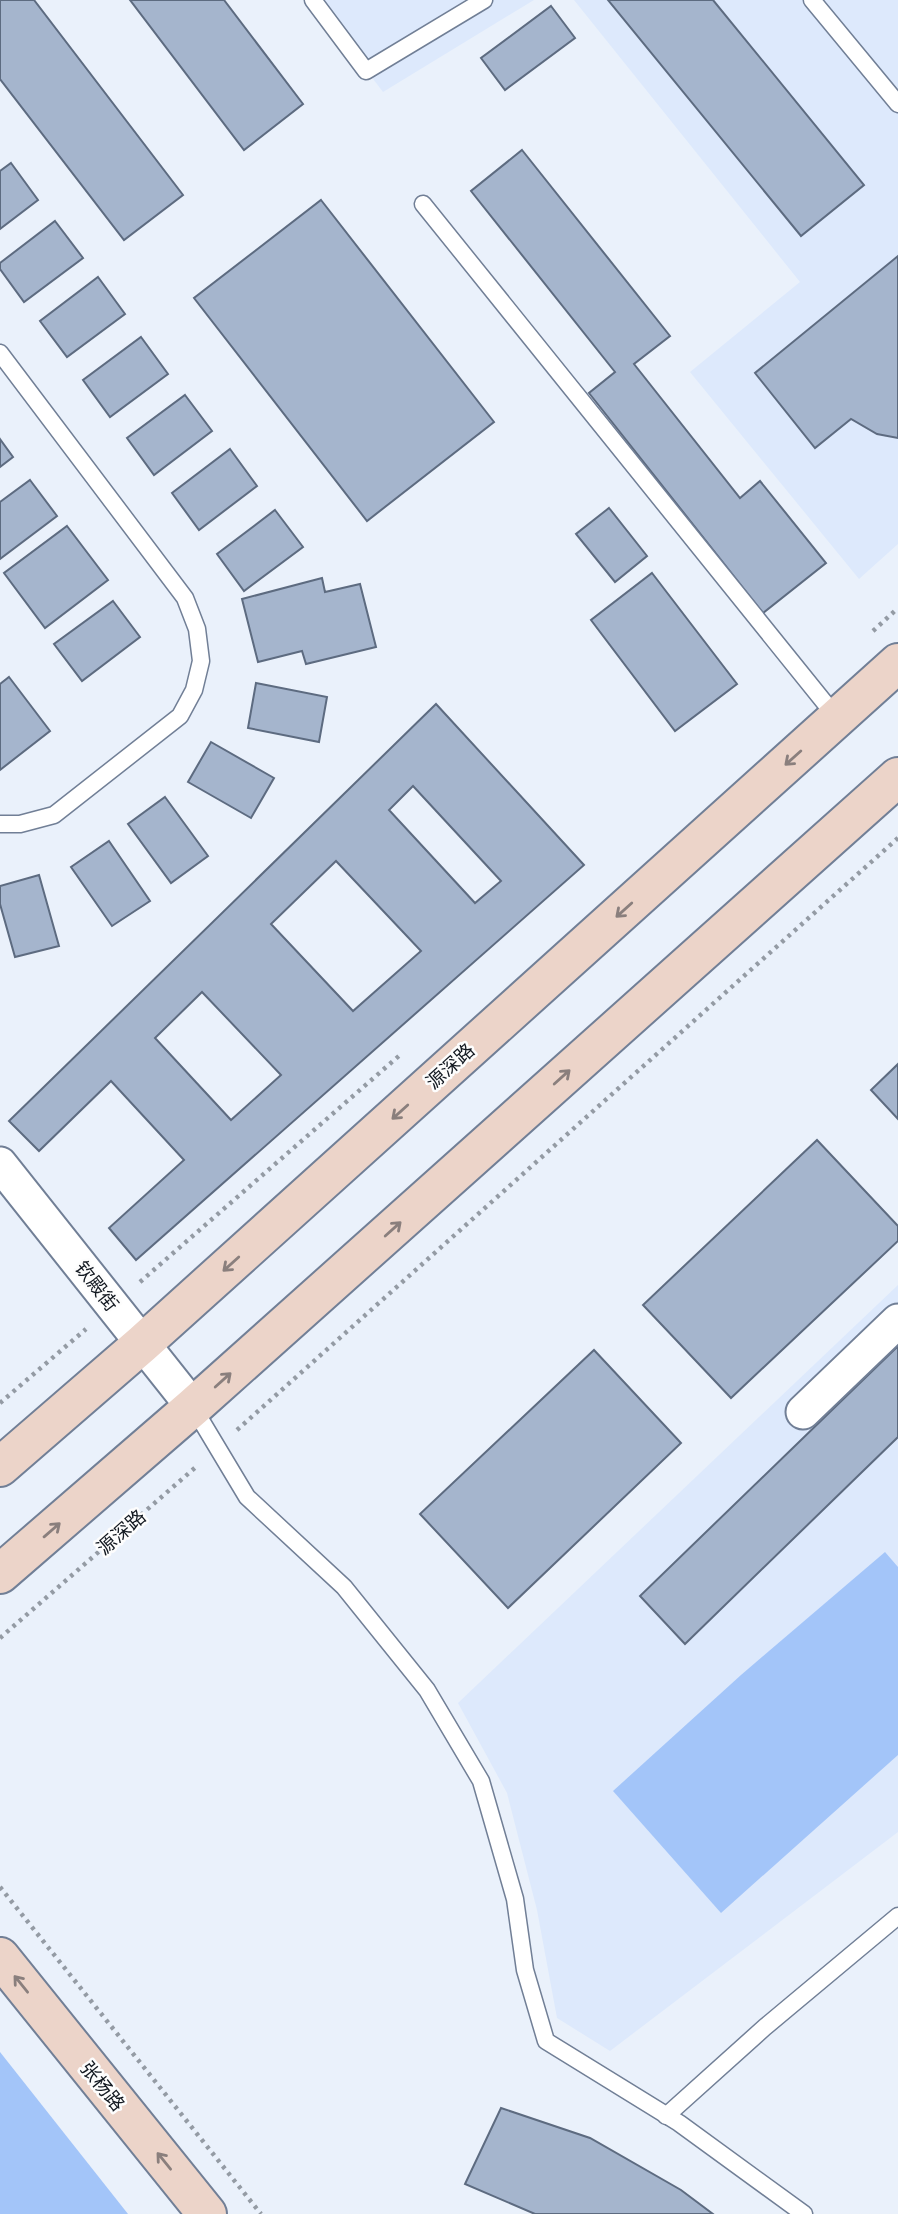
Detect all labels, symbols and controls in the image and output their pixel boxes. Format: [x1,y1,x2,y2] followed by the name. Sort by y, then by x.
[784,750,802,766] one-way arrow
[615,902,633,918] one-way arrow
[421,1039,479,1094] street label: 源深路
[553,1069,571,1085] one-way arrow
[391,1104,409,1120] one-way arrow
[384,1220,401,1237] one-way arrow
[222,1256,240,1272] one-way arrow
[70,1257,123,1316] street label: 钦殿街
[214,1372,231,1389] one-way arrow
[92,1505,150,1560] street label: 源深路
[42,1522,60,1538] one-way arrow
[14,1975,29,1993] one-way arrow
[76,2057,129,2116] street label: 张杨路
[156,2152,172,2170] one-way arrow

